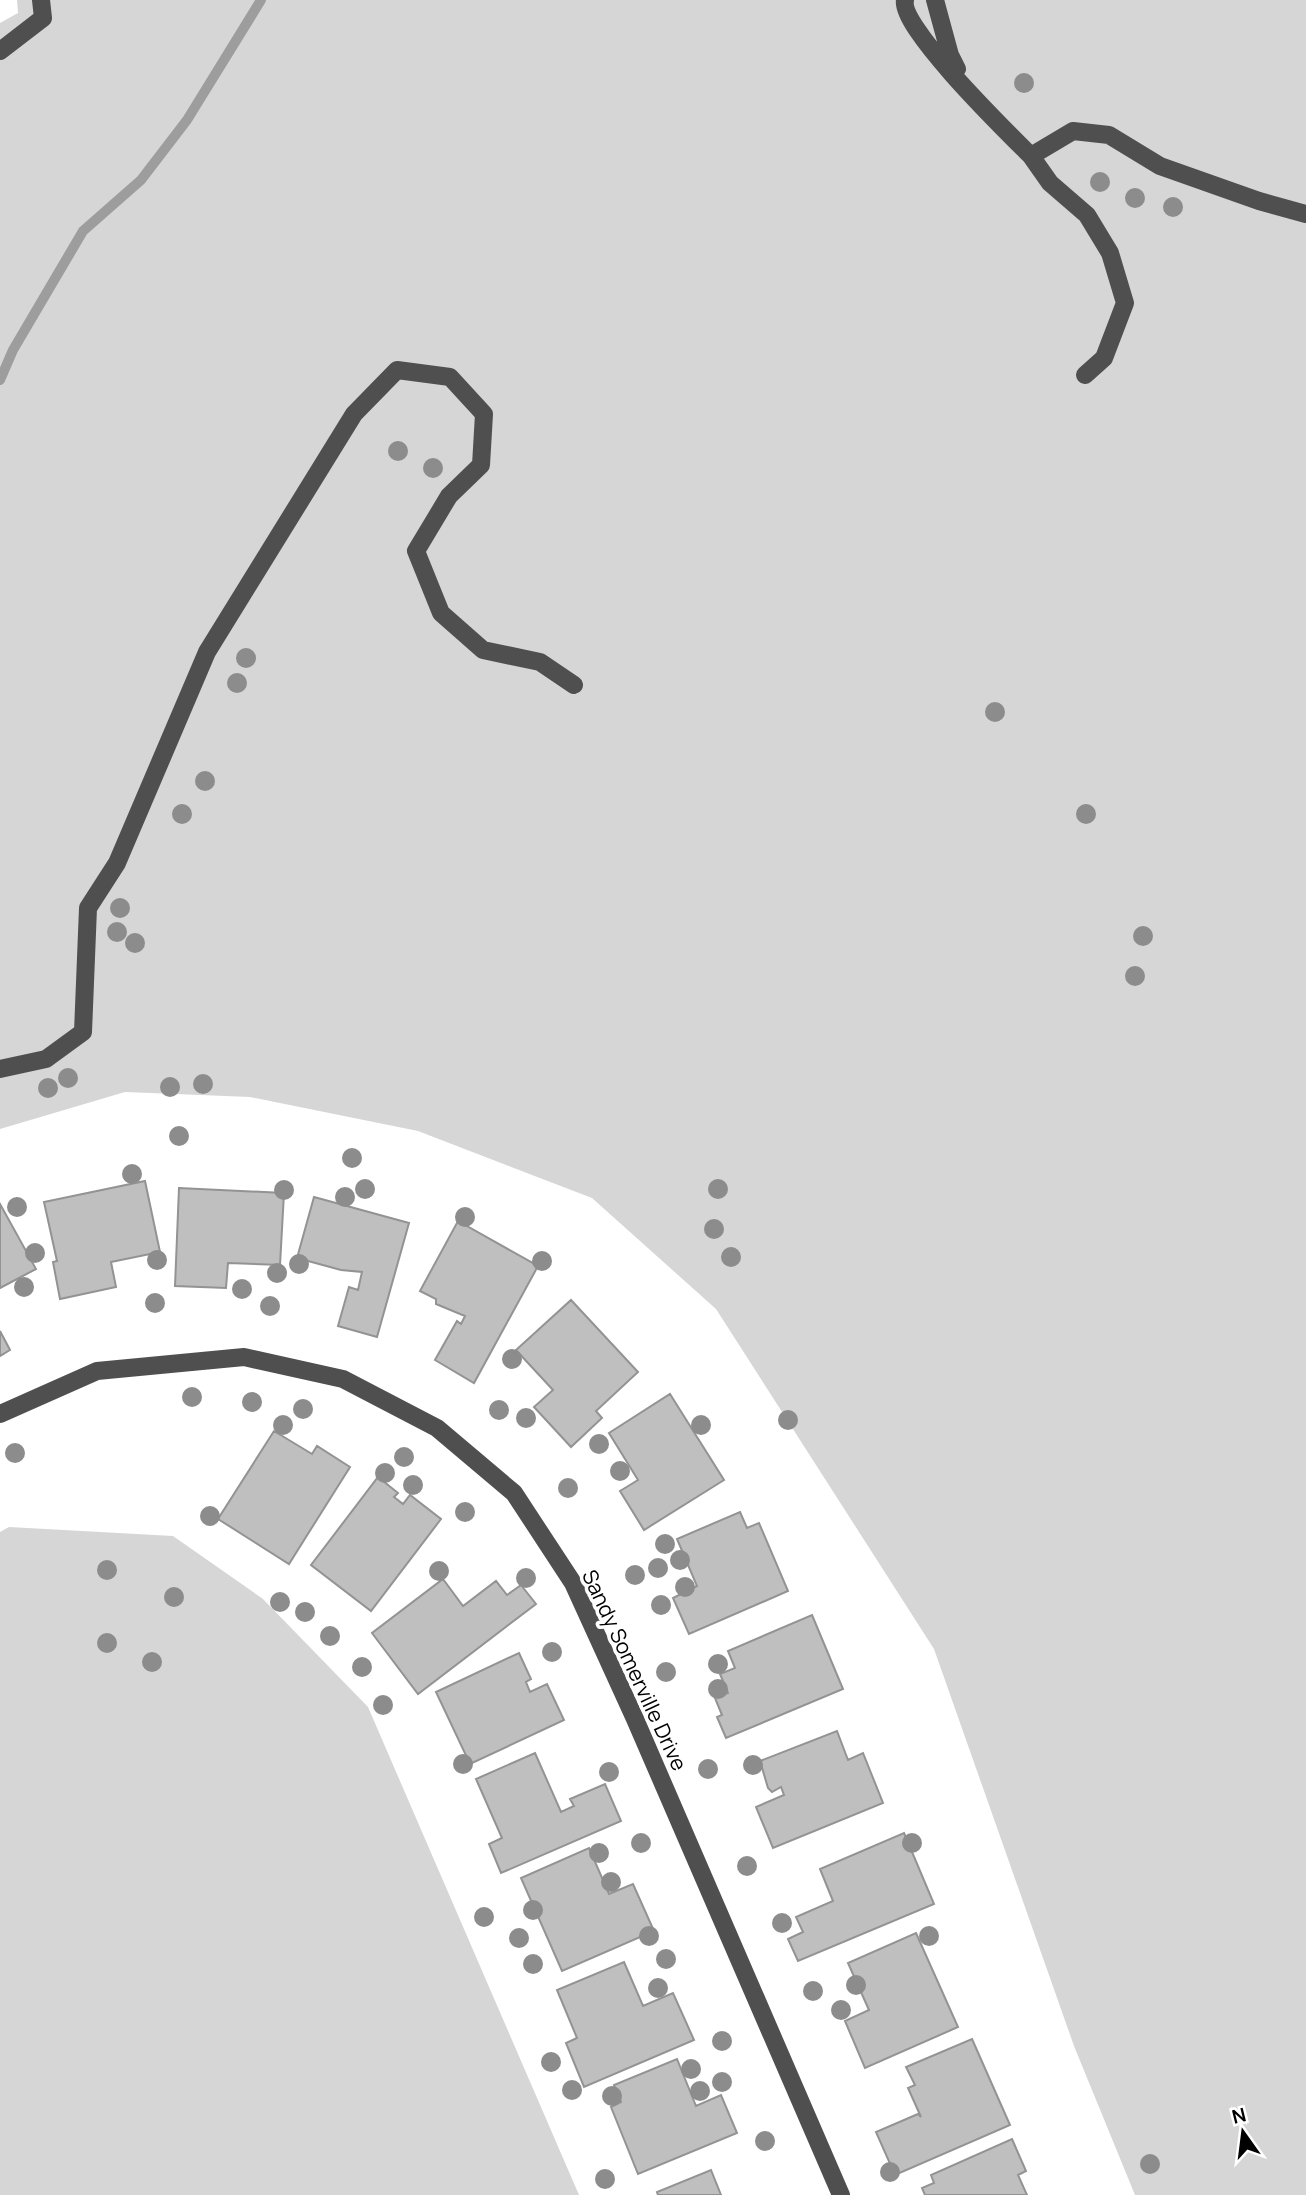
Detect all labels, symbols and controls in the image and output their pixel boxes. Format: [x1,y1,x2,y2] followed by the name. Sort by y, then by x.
[576,1565,694,1775] street label: Sandy Somerville Drive
[1208,2097,1278,2167] north arrow
[1229,2101,1249,2130] text: N

